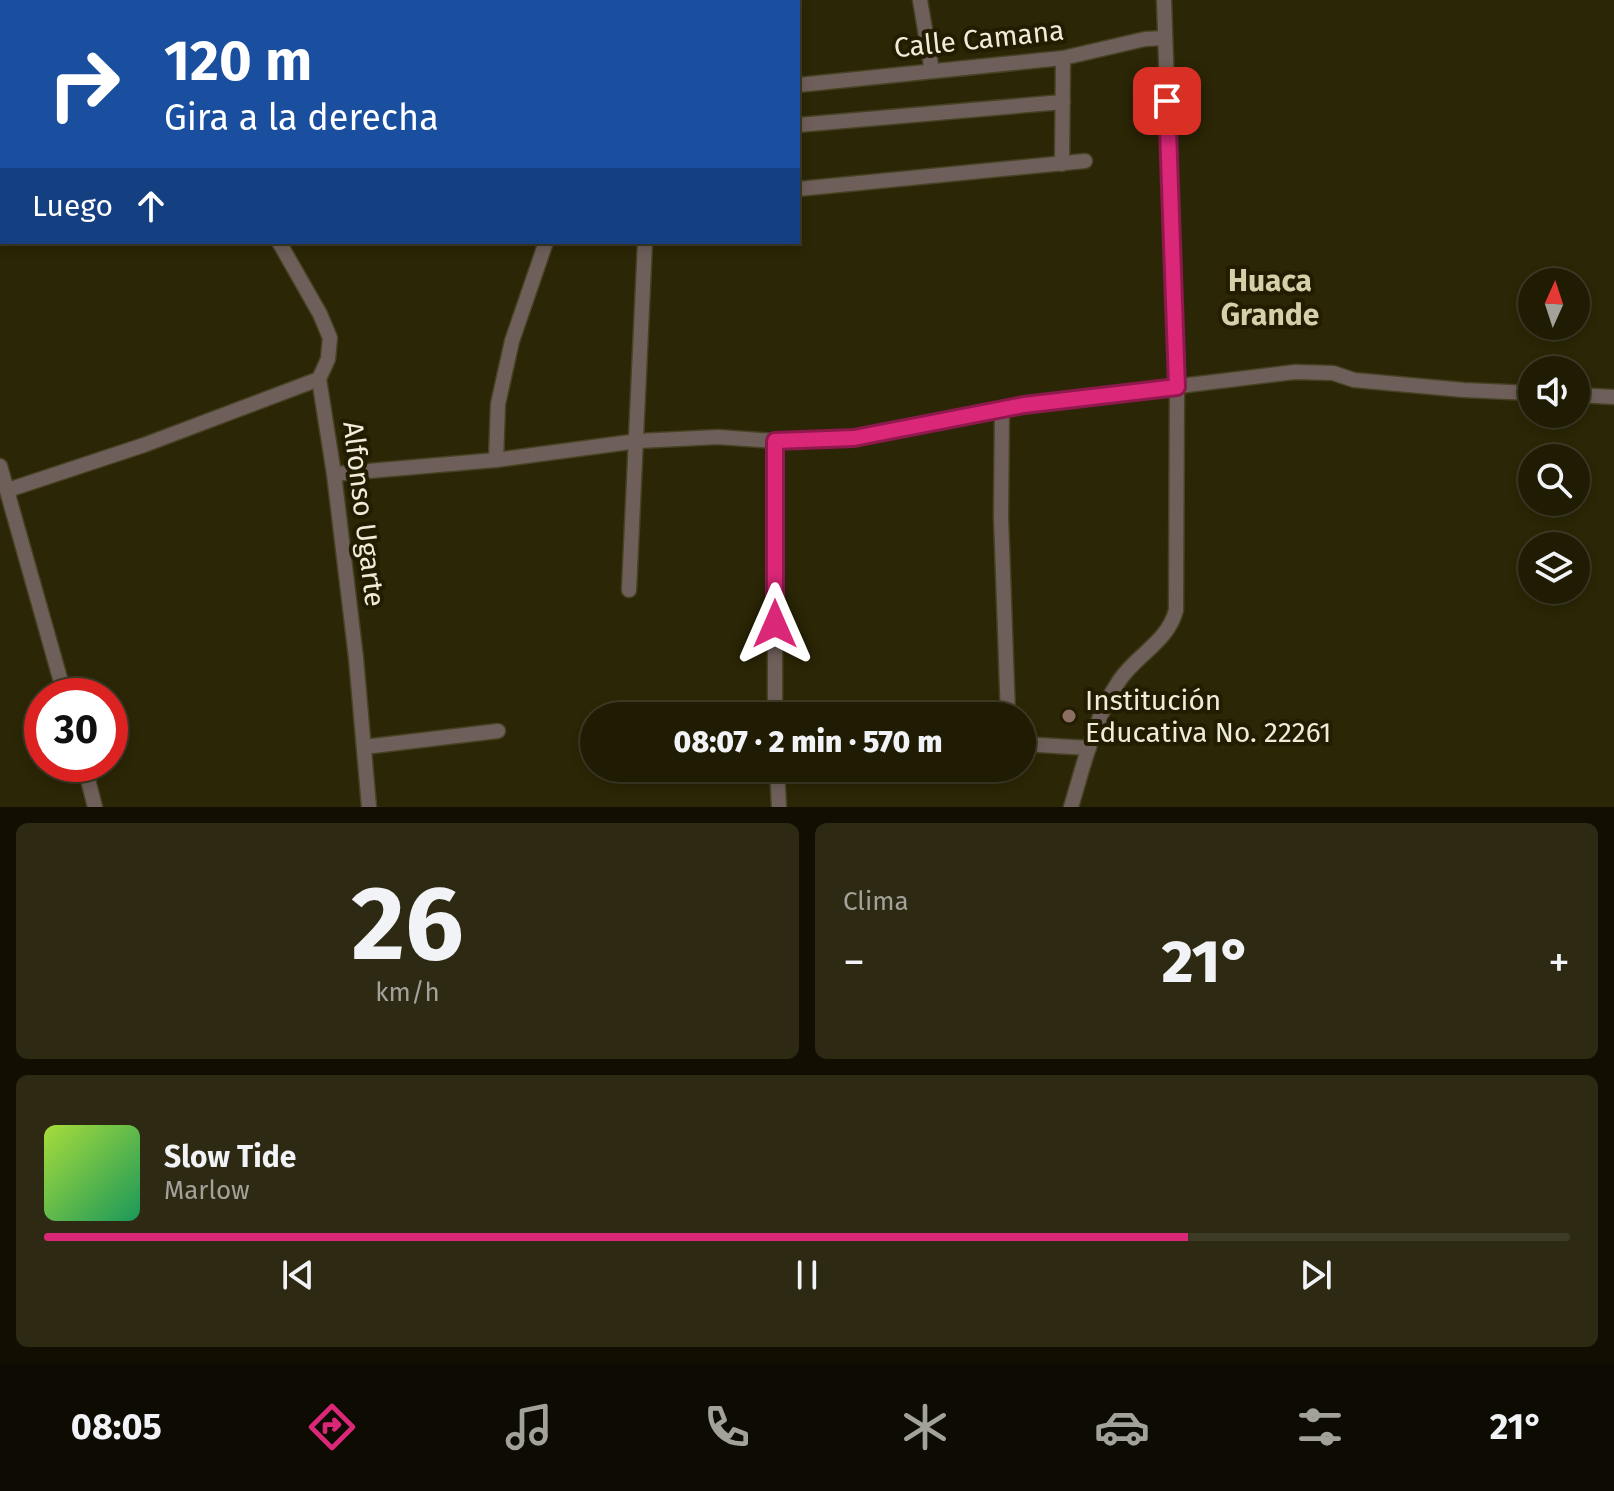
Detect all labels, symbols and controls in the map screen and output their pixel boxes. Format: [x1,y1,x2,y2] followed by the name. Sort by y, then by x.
[892,14,1066,64] street label: Calle Camana
[164,28,312,95] text: 120 m
[32,32,136,136] icon: right
[1133,67,1201,135] pin
[1145,79,1189,123] icon: arrive
[164,96,439,140] text: Gira a la derecha
[129,184,173,228] icon: ahead
[32,188,113,224] text: Luego
[1221,263,1319,333] district label: Huaca Grande
[1518,268,1590,340] north arrow
[1518,268,1590,604] map controls
[1518,356,1590,428] button: sound
[336,419,392,609] street label: Alfonso Ugarte
[1518,444,1590,516] button: search
[1518,532,1590,604] button: layers
[733,582,817,666] position arrow
[24,678,128,782] speed limit sign: 30
[1085,684,1331,749] place label: Institución Educativa No. 22261
[1060,707,1078,725] marker: Institución Educativa No. 22261
[674,724,942,760] text: 08:07 · 2 min · 570 m
[351,862,464,987] text: 26
[843,886,909,917] text: Clima
[1162,926,1251,998] text: 21°
[843,936,865,989] text: −
[1548,936,1570,989] text: +
[375,977,440,1008] text: km/h
[164,1139,296,1175] text: Slow Tide
[164,1175,250,1206] text: Marlow
[276,1253,320,1297] icon: previous
[785,1253,829,1297] icon: pause
[1294,1253,1338,1297] icon: next
[304,1399,360,1455] icon: directions
[501,1399,557,1455] icon: music
[699,1399,755,1455] icon: phone
[897,1399,953,1455] icon: climate
[1094,1399,1150,1455] icon: car
[1292,1399,1348,1455] icon: filters
[71,1405,162,1449] text: 08:05
[1490,1405,1543,1449] text: 21°

